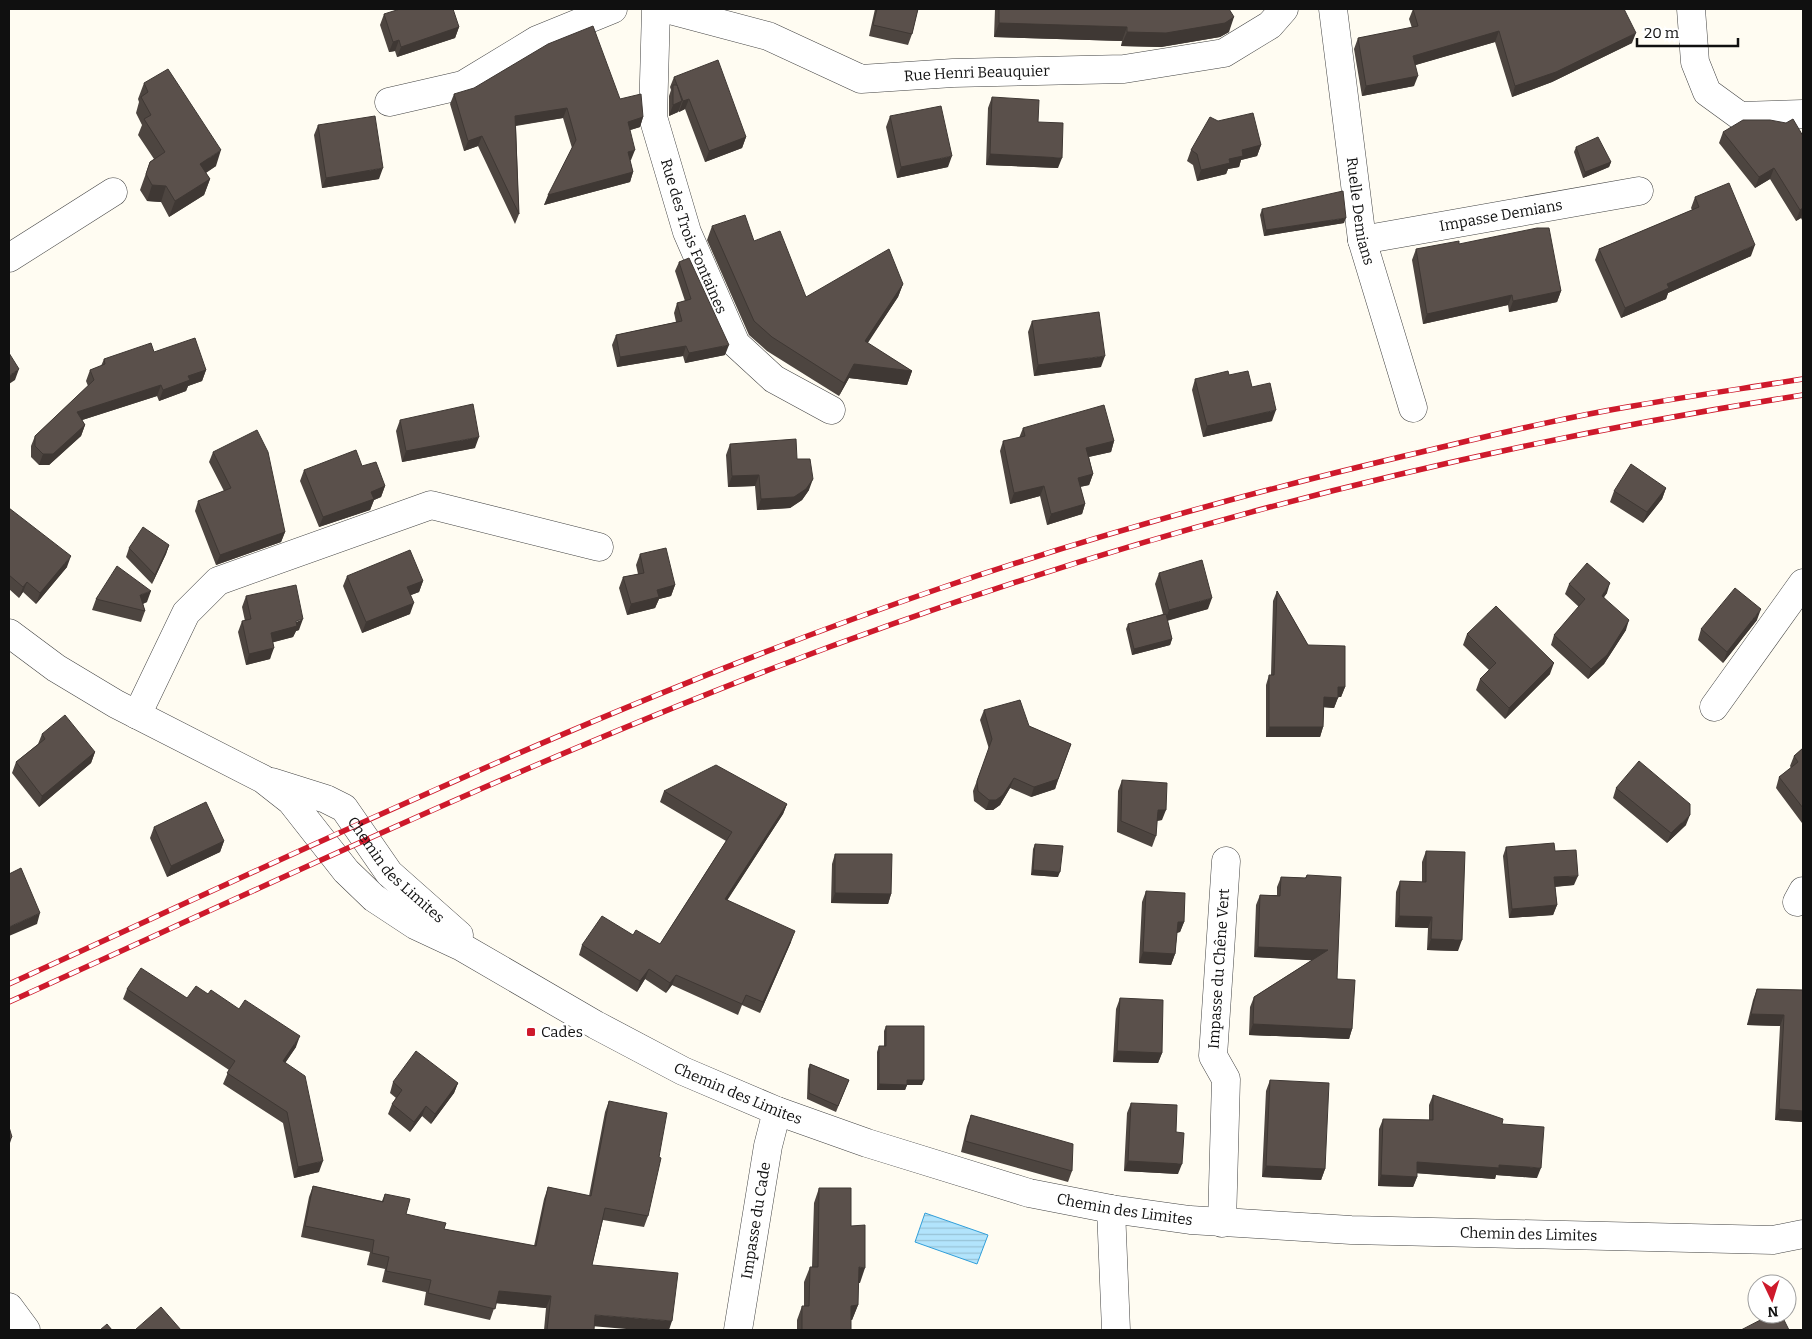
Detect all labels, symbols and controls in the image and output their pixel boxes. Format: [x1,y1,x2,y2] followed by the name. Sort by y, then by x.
[1637,15,1738,47] scale bar
[1644,24,1680,42] text: 20 m
[903,62,1050,85] street label: Rue Henri Beauquier
[657,156,731,316] street label: Rue des Trois Fontaines
[1343,156,1378,267] street label: Ruelle Demians
[1438,196,1564,235] street label: Impasse Demians
[344,813,448,927] street label: Chemin des Limites
[1204,887,1233,1049] street label: Impasse du Chêne Vert
[541,1023,583,1041] place label: Cades
[525,1026,537,1038] marker: Cades
[671,1059,804,1128] street label: Chemin des Limites
[737,1161,774,1280] street label: Impasse du Cade
[1055,1190,1194,1229] street label: Chemin des Limites
[1460,1224,1597,1245] street label: Chemin des Limites
[1747,1274,1797,1324] north arrow
[1767,1303,1779,1320] text: N

